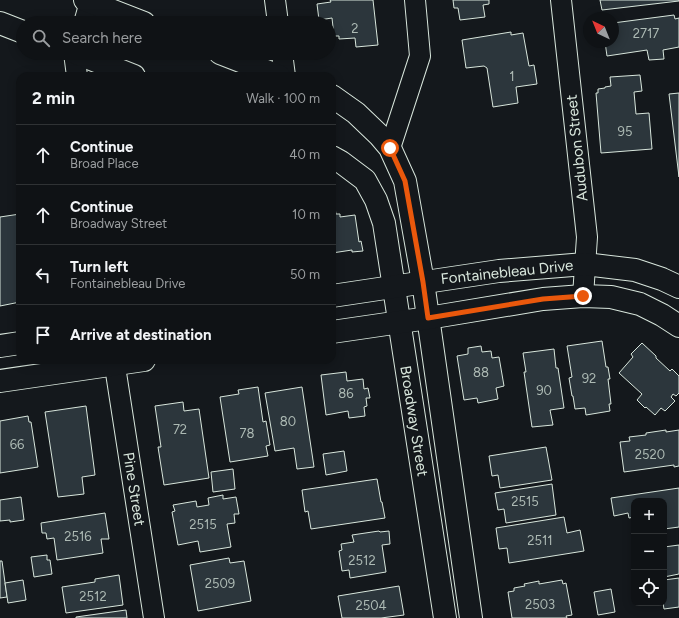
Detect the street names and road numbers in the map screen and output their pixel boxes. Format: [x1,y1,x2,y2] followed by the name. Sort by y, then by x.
[562,93,592,202] street label: Audubon Street
[440,256,574,288] street label: Fontainebleau Drive
[396,364,432,478] street label: Broadway Street
[119,451,149,527] street label: Pine Street

